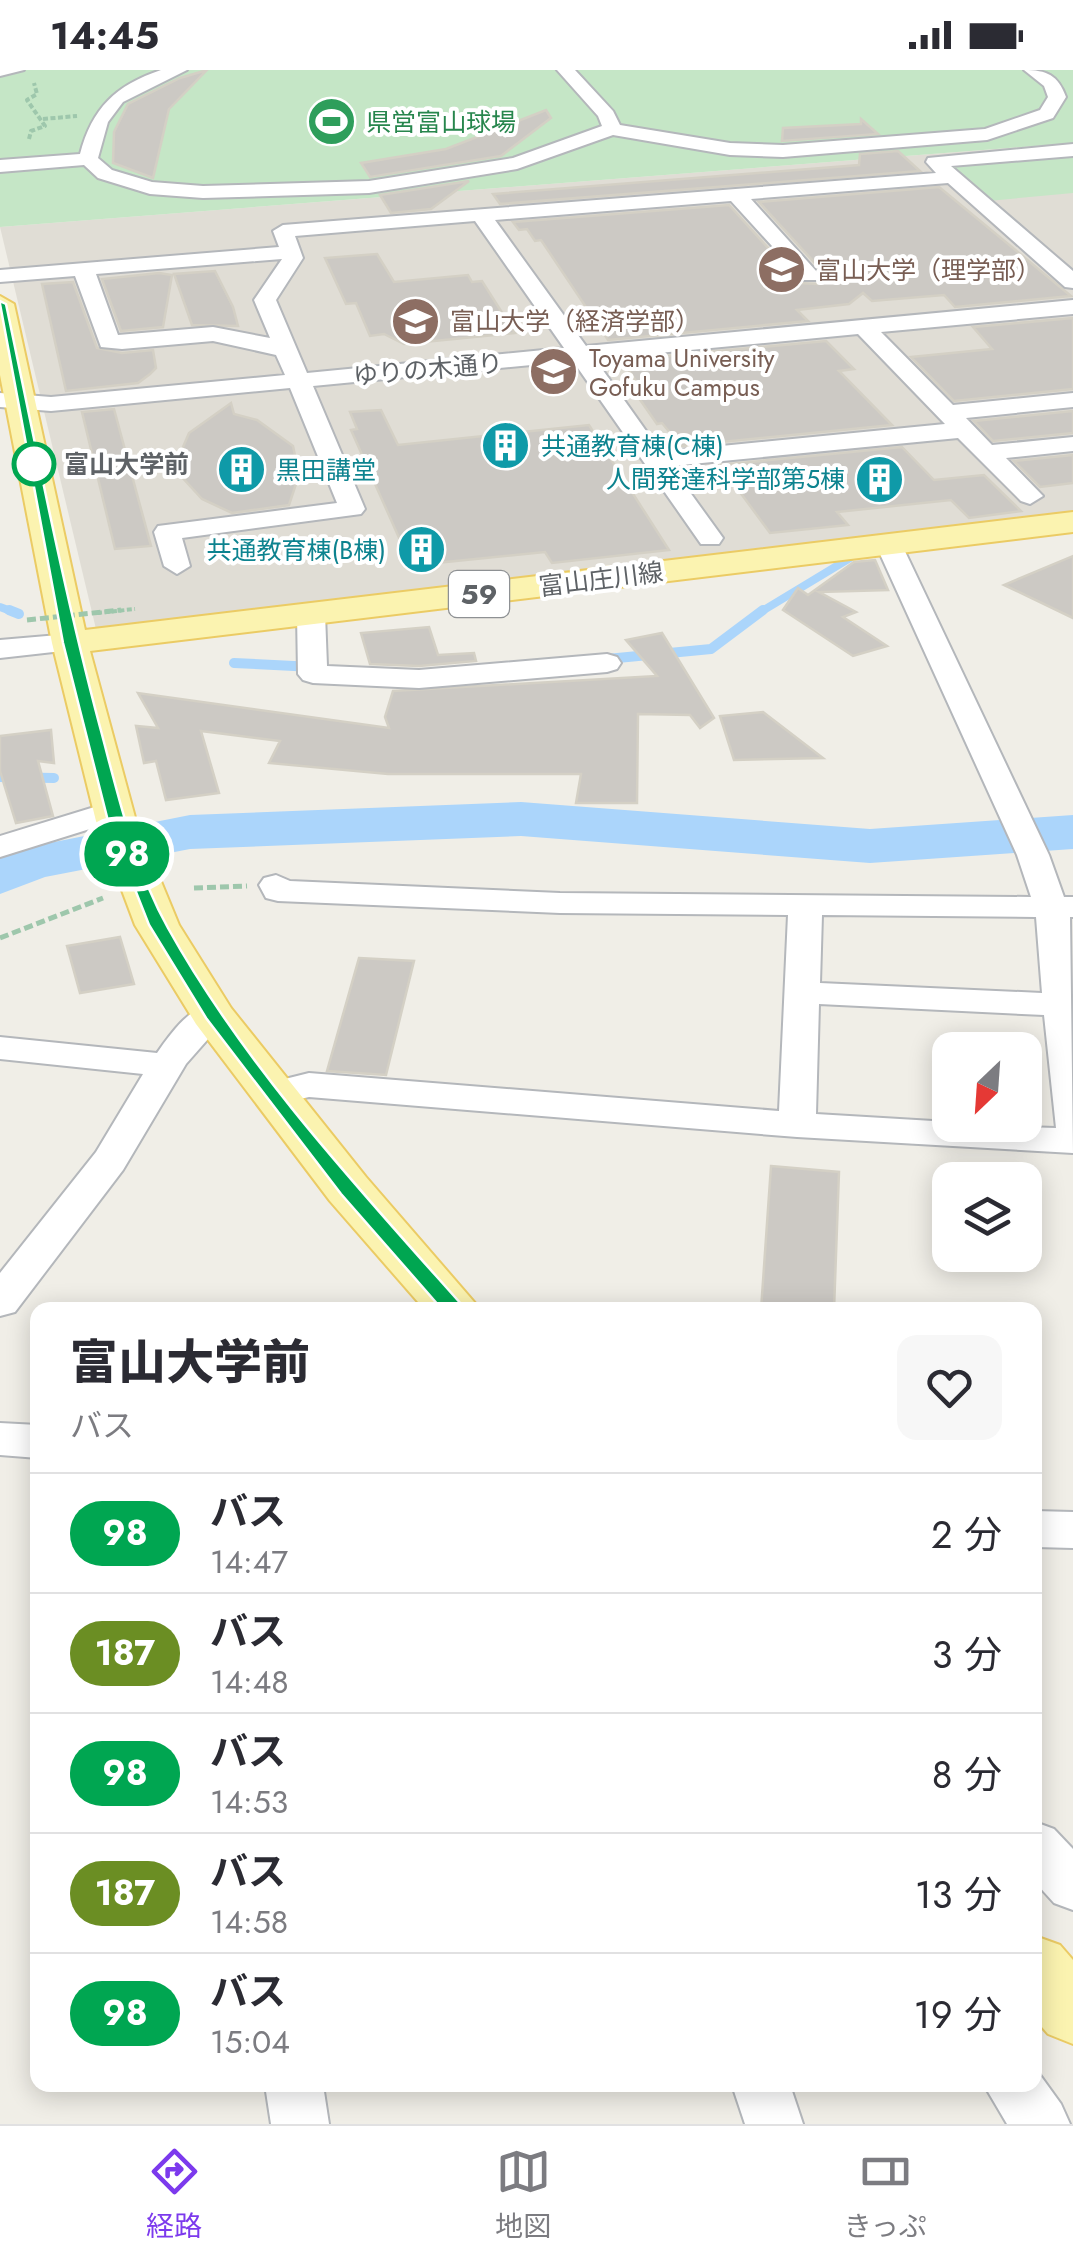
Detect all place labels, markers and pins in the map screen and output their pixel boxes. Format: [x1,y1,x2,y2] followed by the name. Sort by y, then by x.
[305,96,357,148] sports icon: 県営富山球場
[366,104,516,140] place label: 県営富山球場
[755,244,807,296] school or university icon: 富山大学（理学部）
[816,252,1041,288] place label: 富山大学（理学部）
[389,295,441,347] school or university icon: 富山大学（経済学部）
[450,303,700,339] place label: 富山大学（経済学部）
[589,340,774,405] place label: Toyama University Gofuku Campus
[528,346,580,398] school or university icon: Toyama University Gofuku Campus
[480,420,532,472] building icon: 共通教育棟(C棟)
[541,428,724,464] place label: 共通教育棟(C棟)
[13,443,55,485] marker: 富山大学前
[215,444,267,496] building icon: 黒田講堂
[64,446,189,482] place label: 富山大学前
[276,452,376,488] place label: 黒田講堂
[854,453,906,505] building icon: 人間発達科学部第5棟
[606,461,845,497] place label: 人間発達科学部第5棟
[395,524,447,576] building icon: 共通教育棟(B棟)
[207,532,386,568] place label: 共通教育棟(B棟)

